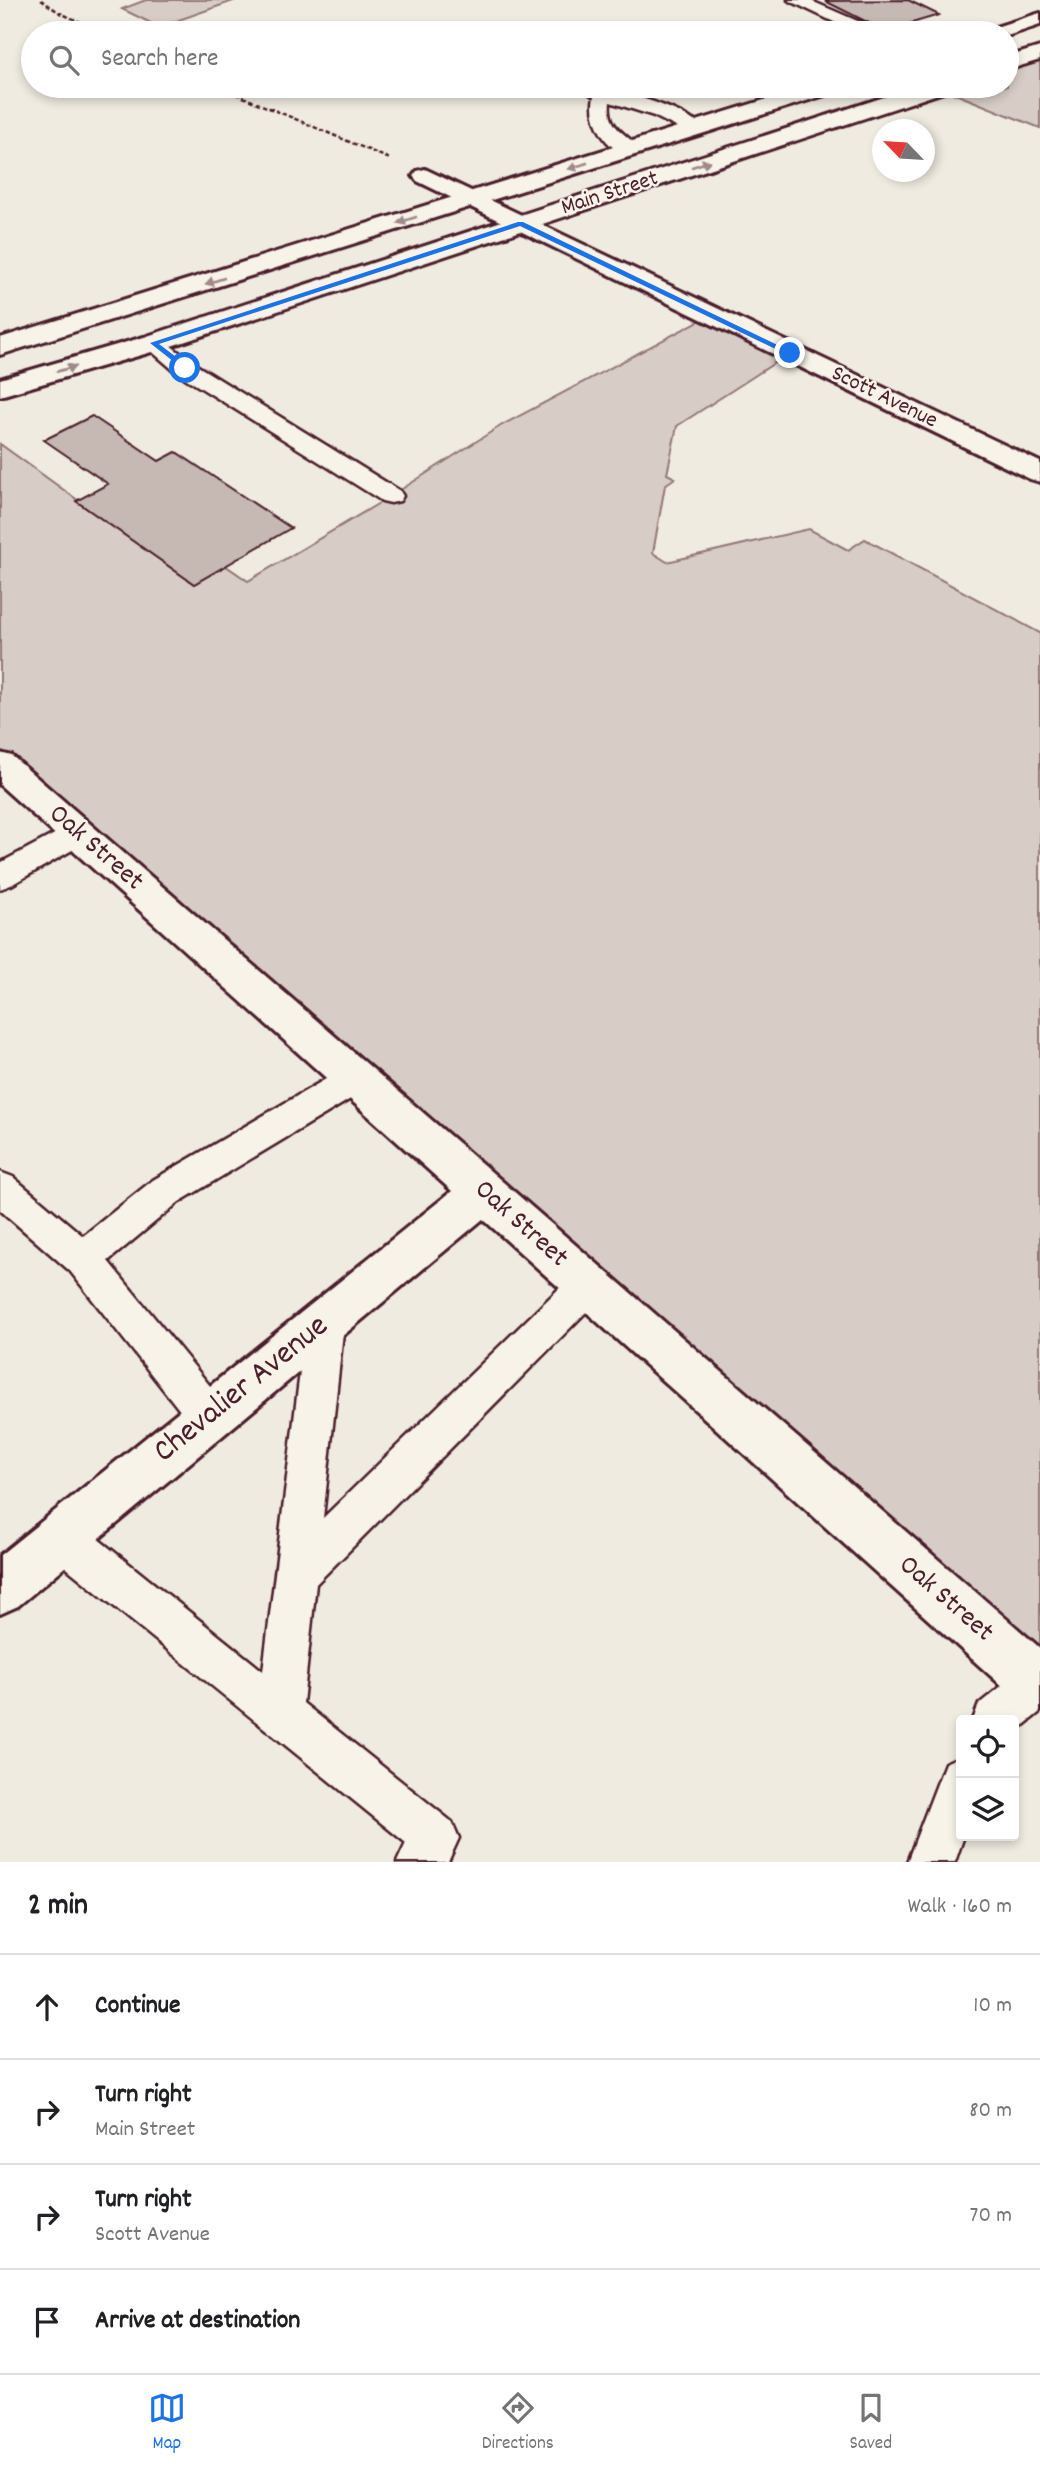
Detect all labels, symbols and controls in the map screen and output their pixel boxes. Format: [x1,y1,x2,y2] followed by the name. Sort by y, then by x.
[21,21,1019,98] search box
[45,41,83,79] icon: search
[101,41,219,78] text: Search here
[872,119,935,182] north arrow
[691,158,712,169] one-way arrow
[568,161,589,171] one-way arrow
[557,163,663,225] street label: Main Street
[397,215,418,226] one-way arrow
[205,276,226,286] one-way arrow
[774,337,805,368] route end
[169,352,200,383] route start
[825,358,943,438] street label: Scott Avenue
[55,363,76,373] one-way arrow
[38,796,152,902] street label: Oak Street
[464,1172,576,1278] street label: Oak Street
[144,1304,340,1476] street label: Chevalier Avenue
[888,1547,1002,1653] street label: Oak Street
[956,1715,1019,1841] map controls
[956,1715,1019,1778] button: locate
[956,1778,1019,1841] button: layers
[28,1886,88,1929] text: 2 min
[907,1891,1012,1924] text: Walk · 160 m
[28,1988,66,2026] icon: ahead
[95,1988,180,2025] text: Continue
[973,1990,1012,2023] text: 10 m
[95,2077,192,2114] text: Turn right
[28,2093,66,2131] icon: right
[969,2095,1012,2128] text: 80 m
[95,2114,195,2147] text: Main Street
[95,2182,192,2219] text: Turn right
[28,2198,66,2236] icon: right
[970,2200,1012,2233] text: 70 m
[95,2219,210,2252] text: Scott Avenue
[28,2303,66,2341] icon: arrive
[95,2303,300,2340] text: Arrive at destination
[148,2389,186,2458] tab: Map
[482,2389,554,2458] tab: Directions
[850,2389,892,2458] tab: Saved

